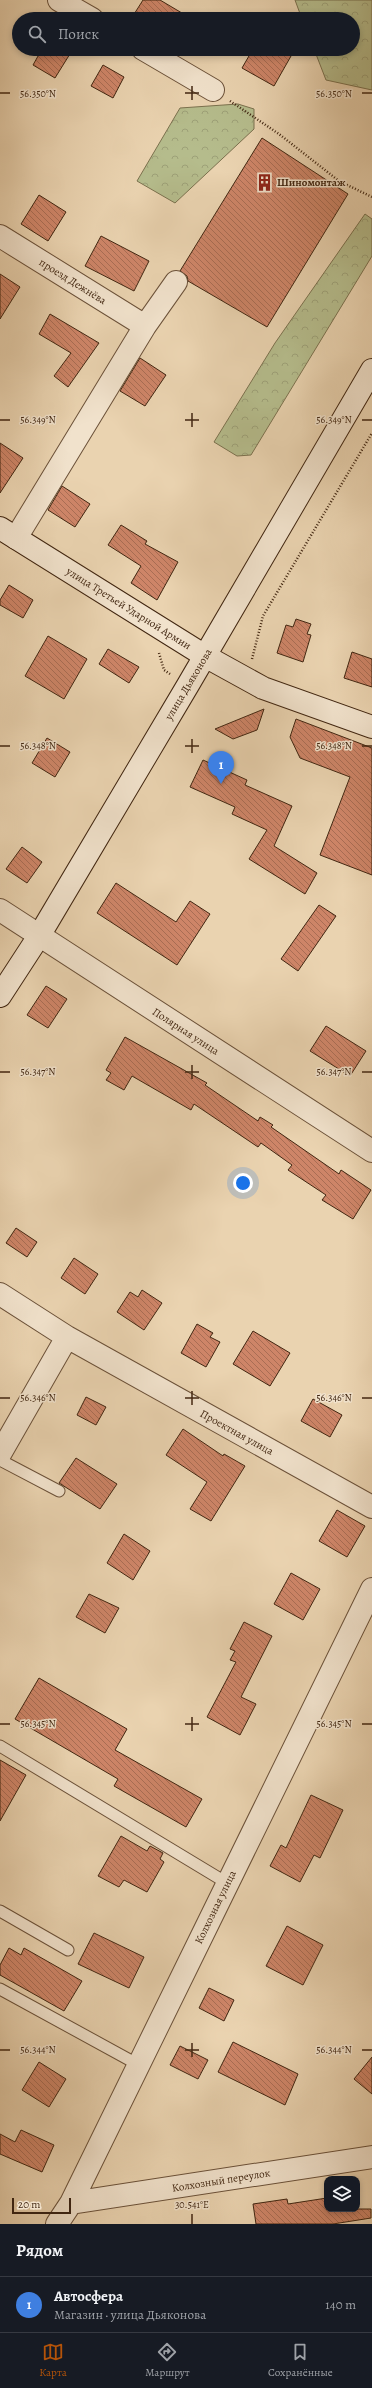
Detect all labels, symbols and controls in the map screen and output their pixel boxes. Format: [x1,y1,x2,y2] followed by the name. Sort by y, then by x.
[12,12,360,56] search box
[26,23,48,45] icon: search
[58,24,99,44] text: Поиск
[20,87,56,100] text: 56.350°N
[316,87,352,100] text: 56.350°N
[254,172,274,192] building icon: Шиномонтаж
[277,175,346,190] place label: Шиномонтаж
[36,255,110,309] street label: проезд Дежнёва
[20,413,56,426] text: 56.349°N
[316,413,352,426] text: 56.349°N
[63,563,194,653] street label: улица Третьей Ударной Армии
[161,645,216,724] street label: улица Дьяконова
[20,739,56,752] text: 56.348°N
[316,739,352,752] text: 56.348°N
[208,751,234,784] pin: 1
[149,1004,223,1059] street label: Полярная улица
[20,1065,56,1078] text: 56.347°N
[316,1065,352,1078] text: 56.347°N
[233,1173,253,1193] your location
[20,1391,56,1404] text: 56.346°N
[316,1391,352,1404] text: 56.346°N
[197,1406,277,1459] street label: Проектная улица
[20,1717,56,1730] text: 56.345°N
[316,1717,352,1730] text: 56.345°N
[191,1867,240,1947] street label: Колхозная улица
[20,2043,56,2056] text: 56.344°N
[316,2043,352,2056] text: 56.344°N
[171,2165,272,2196] street label: Колхозный переулок
[324,2176,360,2212] map controls
[324,2176,360,2212] button: layers
[12,2196,71,2215] scale bar
[18,2197,40,2212] text: 20 m
[175,2198,209,2211] text: 30.541°E
[16,2239,63,2262] text: Рядом
[54,2286,123,2306] text: Автосфера
[27,2296,31,2313] text: 1
[325,2296,356,2313] text: 140 m
[54,2306,206,2323] text: Магазин · улица Дьяконова
[39,2341,67,2380] tab: Карта
[145,2341,190,2380] tab: Маршрут
[268,2341,333,2380] tab: Сохранённые

